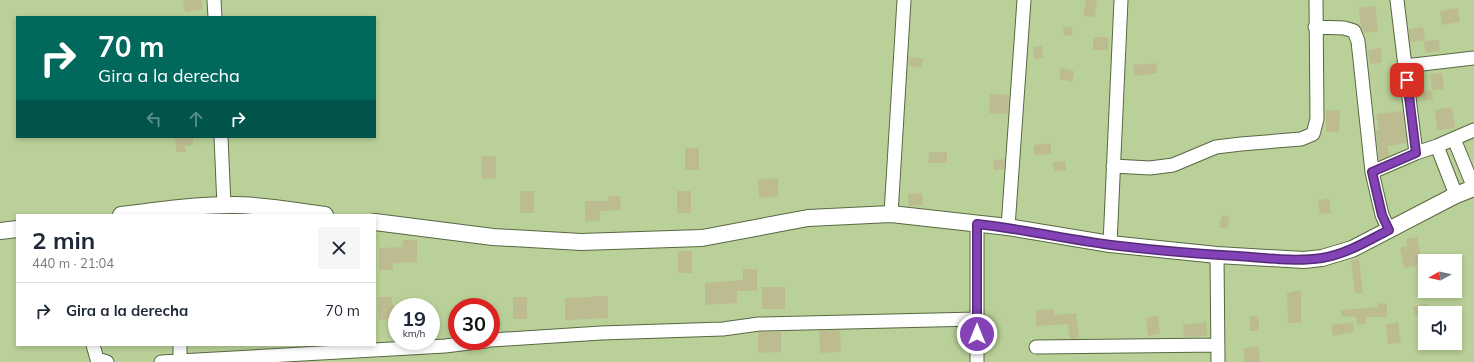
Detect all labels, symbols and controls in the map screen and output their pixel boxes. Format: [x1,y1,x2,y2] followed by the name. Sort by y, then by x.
[98,29,164,64] text: 70 m
[32,32,84,84] icon: right
[1390,63,1424,97] pin
[98,64,240,87] text: Gira a la derecha
[1396,69,1418,91] icon: arrive
[143,108,165,130] icon: left
[185,108,207,130] icon: ahead
[227,108,249,130] icon: right
[32,225,95,255] text: 2 min
[318,227,360,269] button: close
[1418,254,1462,298] north arrow
[1418,254,1462,350] map controls
[32,255,114,271] text: 440 m · 21:04
[448,298,500,350] speed limit sign: 30
[32,300,54,322] icon: right
[66,301,188,320] text: Gira a la derecha
[325,301,360,320] text: 70 m
[402,306,426,331] text: 19
[1418,306,1462,350] button: sound
[956,313,998,355] position arrow
[403,327,425,340] text: km/h

